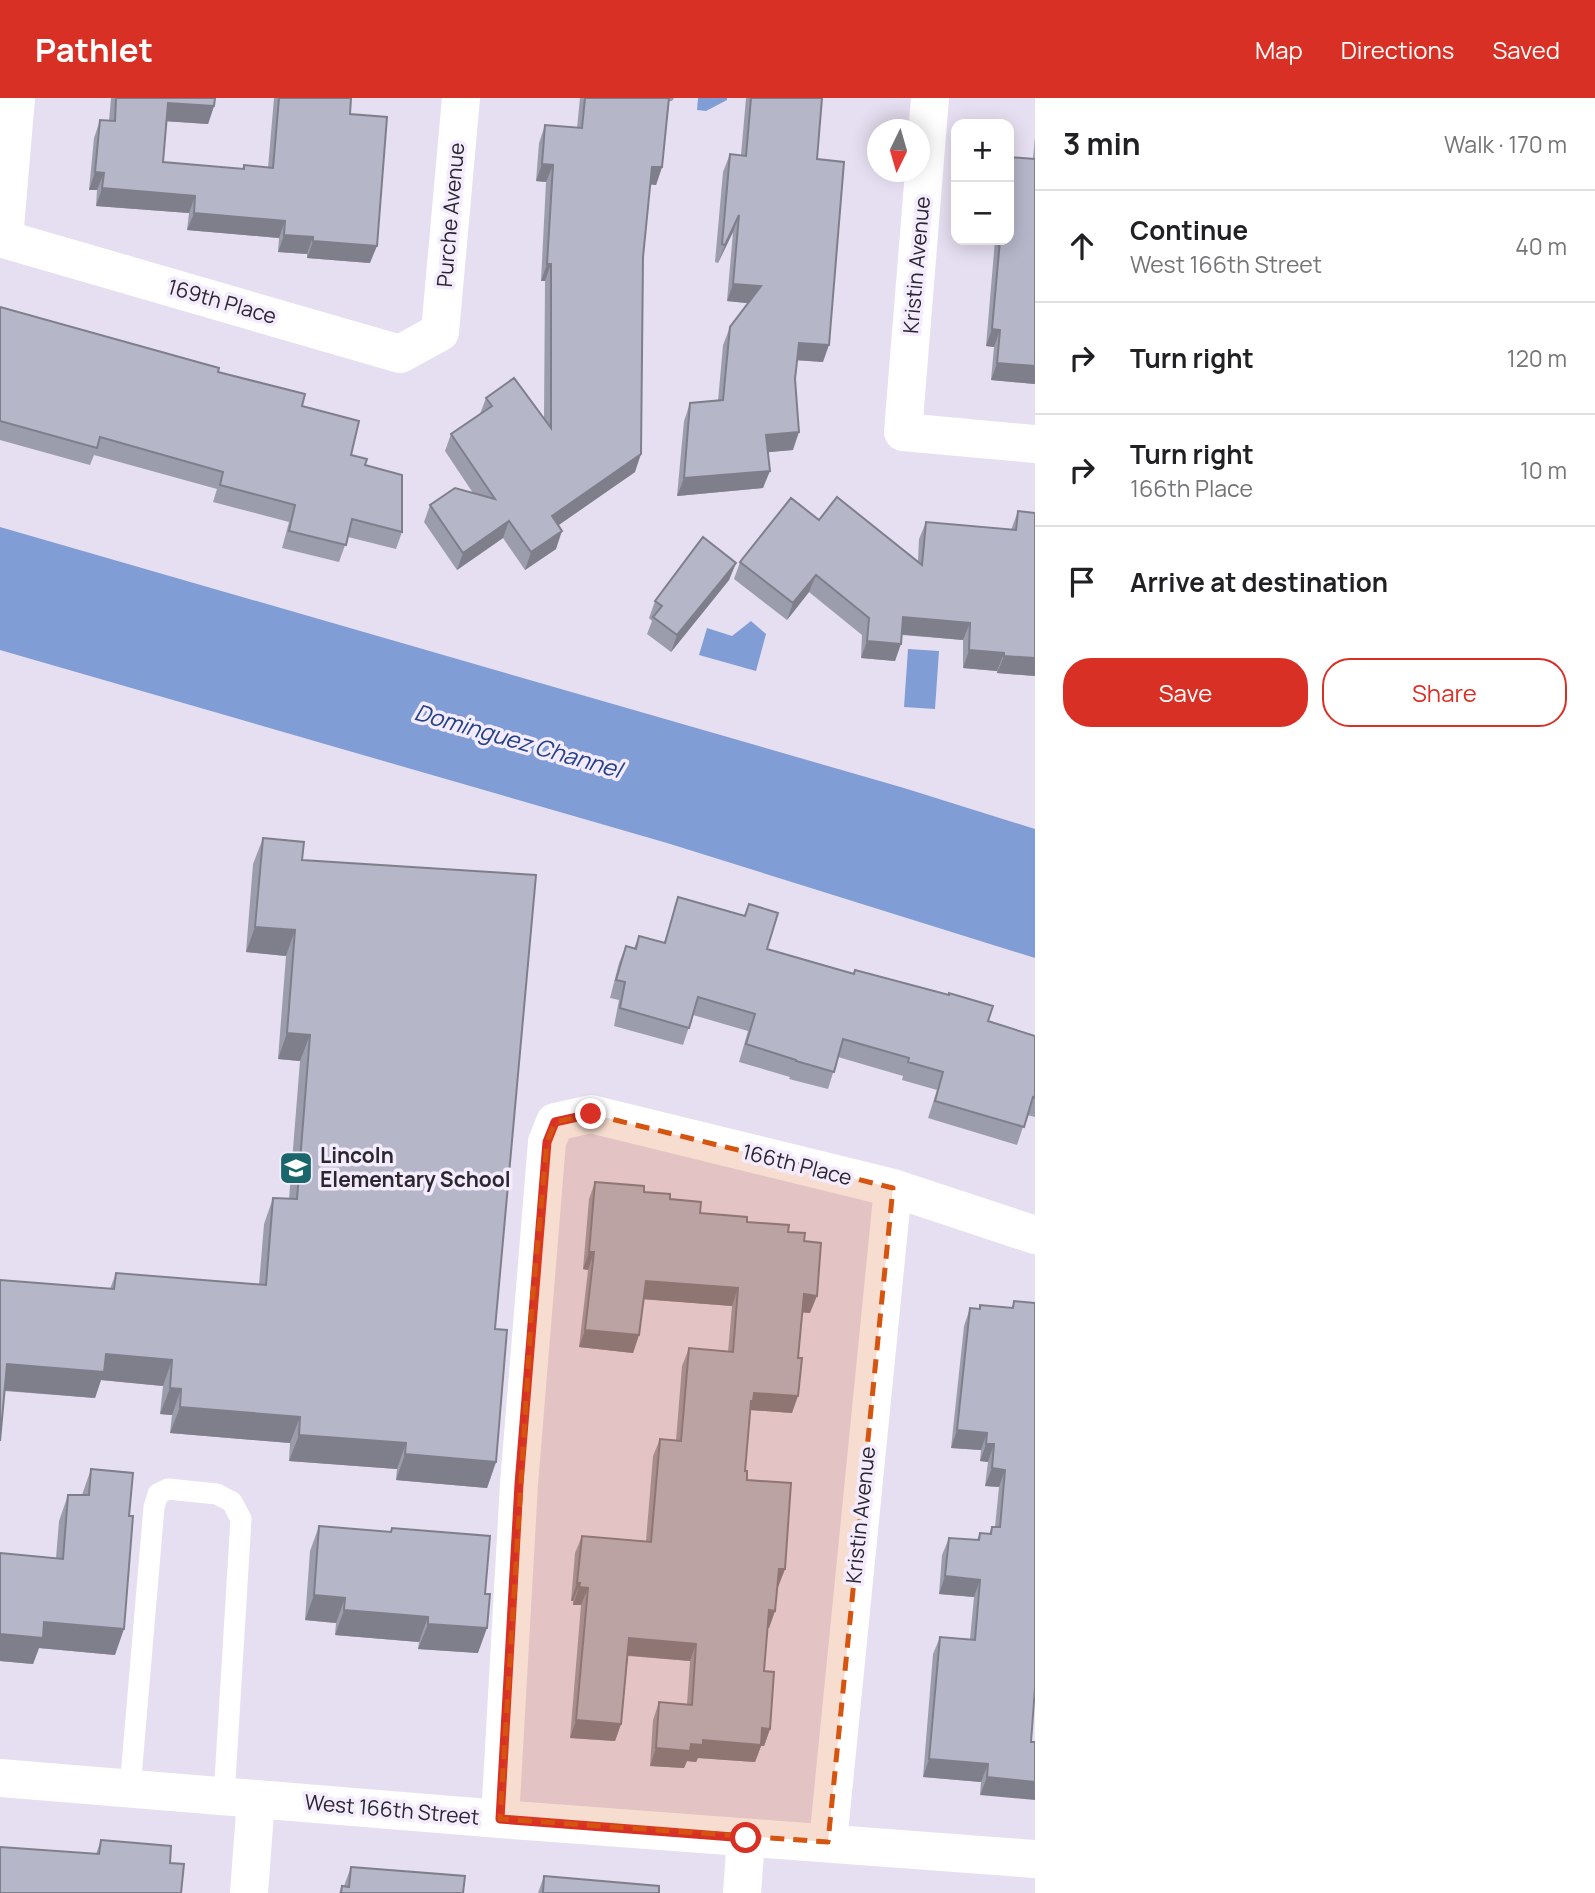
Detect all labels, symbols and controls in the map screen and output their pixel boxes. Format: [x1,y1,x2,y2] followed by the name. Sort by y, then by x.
[35,27,153,72] text: Pathlet
[1255,33,1303,66] text: Map
[1341,33,1454,66] text: Directions
[1492,33,1560,66] text: Saved
[867,119,930,182] north arrow
[951,119,1014,245] map controls
[951,119,1014,182] button: +
[1063,123,1141,164] text: 3 min
[1444,128,1567,160] text: Walk · 170 m
[430,141,470,288] street label: Purche Avenue
[951,182,1014,245] button: −
[896,195,936,335] street label: Kristin Avenue
[1130,212,1248,248] text: Continue
[1063,227,1101,265] icon: ahead
[1515,230,1567,262] text: 40 m
[1130,248,1322,280] text: West 166th Street
[165,272,280,330] street label: 169th Place
[1063,339,1101,377] icon: right
[1130,340,1254,376] text: Turn right
[1507,342,1567,374] text: 120 m
[1130,436,1254,472] text: Turn right
[1063,451,1101,489] icon: right
[1520,454,1567,486] text: 10 m
[1130,472,1253,504] text: 166th Place
[1063,563,1101,601] icon: arrive
[1130,564,1388,600] text: Arrive at destination
[1063,658,1308,727] button: Save
[1322,658,1567,727] button: Share
[411,695,628,786] water label: Dominguez Channel
[575,1098,606,1129] route end
[739,1137,855,1191] street label: 166th Place
[320,1141,511,1193] place label: Lincoln Elementary School
[277,1149,315,1187] school or university icon: Lincoln Elementary School
[839,1445,881,1585] street label: Kristin Avenue
[304,1787,481,1831] street label: West 166th Street
[730,1822,761,1853] route start

